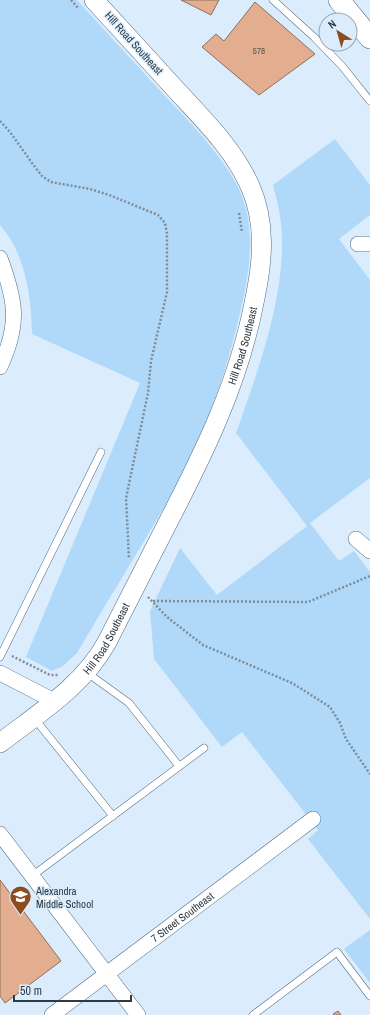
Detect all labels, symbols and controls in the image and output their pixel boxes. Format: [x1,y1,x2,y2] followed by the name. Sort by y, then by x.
[102,9,166,78] street label: Hill Road Southeast
[318,12,358,52] north arrow
[325,16,339,32] text: N
[253,45,265,57] house number: 578
[225,305,260,386] street label: Hill Road Southeast
[80,600,133,677] street label: Hill Road Southeast
[8,884,34,917] school or university icon: Alexandra Middle School
[35,884,93,911] place label: Alexandra Middle School
[148,889,217,945] street label: 7 Street Southeast
[14,977,131,1003] scale bar
[20,983,42,999] text: 50 m

